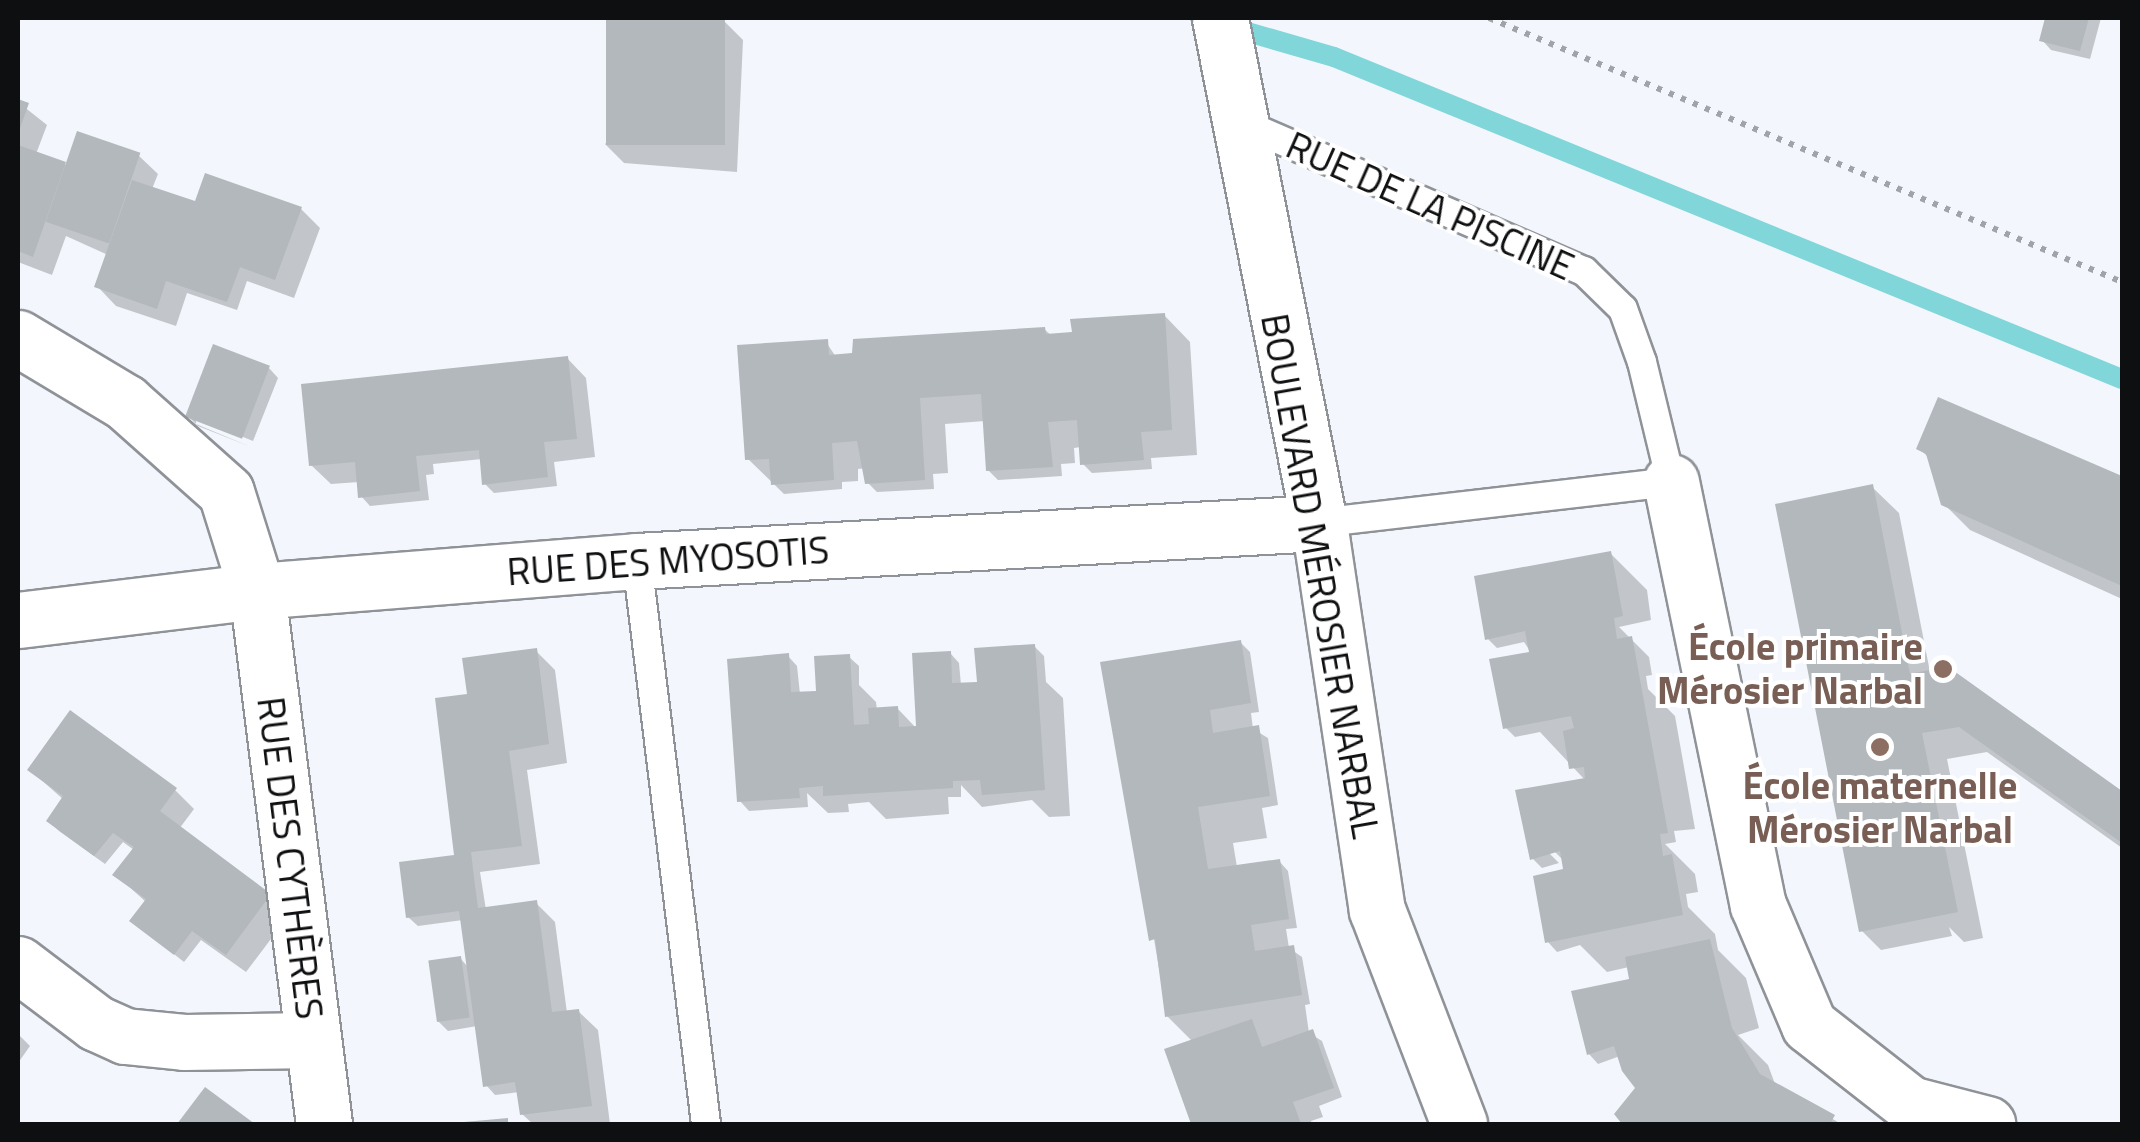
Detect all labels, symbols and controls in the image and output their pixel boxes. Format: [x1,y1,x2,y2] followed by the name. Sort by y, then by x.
[1279,122,1581,290] street label: RUE DE LA PISCINE
[1251,310,1389,842] street label: BOULEVARD MÉROSIER NARBAL
[505,527,831,595] street label: RUE DES MYOSOTIS
[1657,624,1923,714] place label: École primaire Mérosier Narbal
[1932,658,1954,680] marker: École primaire Mérosier Narbal
[248,694,332,1022] street label: RUE DES CYTHÈRES
[1869,736,1891,758] marker: École maternelle Mérosier Narbal
[1743,763,2017,852] place label: École maternelle Mérosier Narbal

